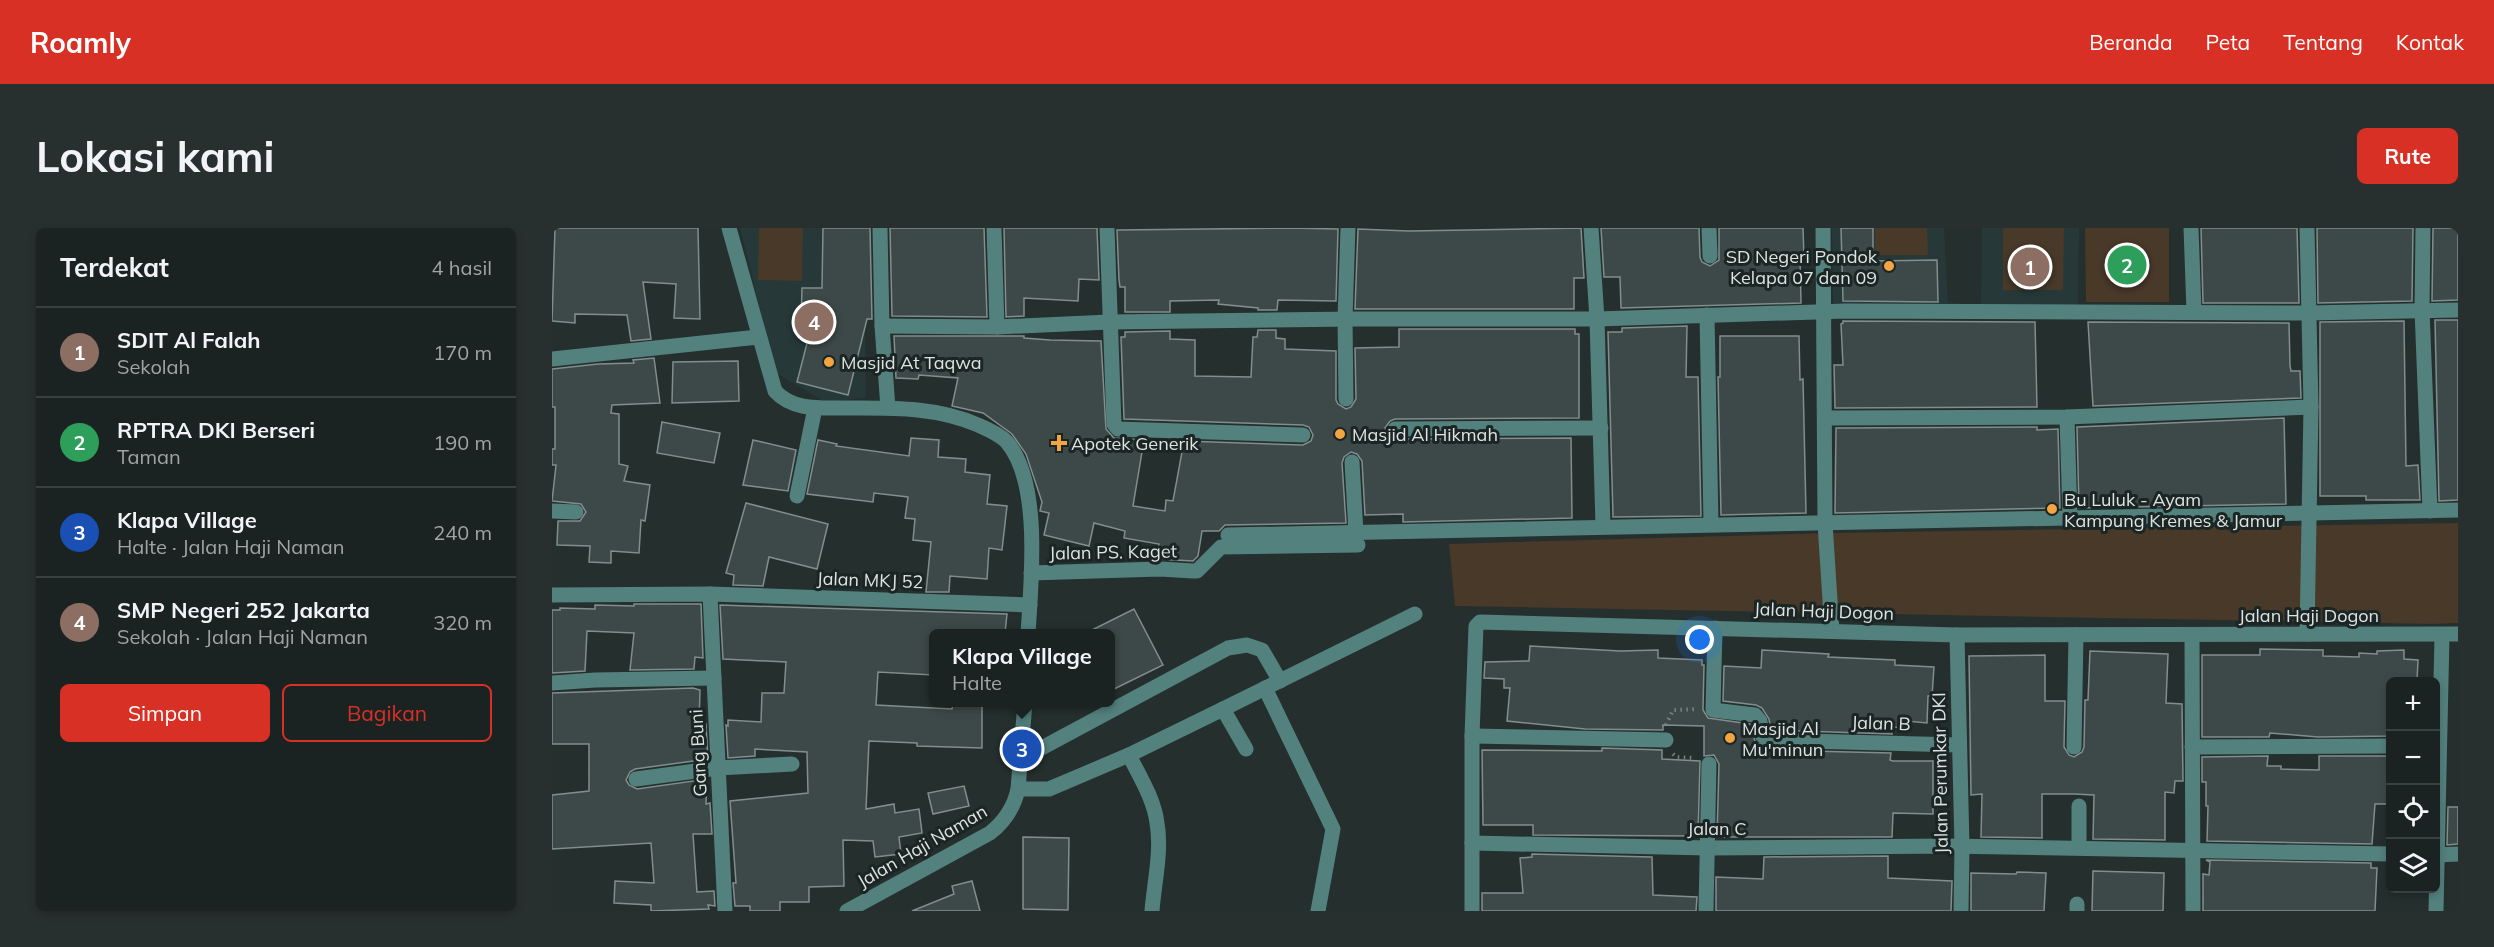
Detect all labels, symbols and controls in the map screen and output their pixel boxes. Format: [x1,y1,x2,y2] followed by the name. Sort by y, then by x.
[30,25,131,60] text: Roamly
[2089,29,2173,55] text: Beranda
[2206,29,2250,55] text: Peta
[2283,29,2363,55] text: Tentang
[2396,29,2464,55] text: Kontak
[2357,128,2458,184] button: Rute
[36,130,274,183] text: Lokasi kami
[2108,243,2146,288] pin: 2
[2010,244,2050,290] pin: 1
[1726,245,1878,289] place label: SD Negeri Pondok Kelapa 07 dan 09
[60,251,169,284] text: Terdekat
[432,255,492,280] text: 4 hasil
[1882,259,1896,273] marker: SD Negeri Pondok Kelapa 07 dan 09
[794,300,834,344] pin: 4
[117,326,261,354] text: SDIT Al Falah
[74,340,86,365] text: 1
[433,340,492,365] text: 170 m
[841,351,982,374] place label: Masjid At Taqwa
[117,354,190,379] text: Sekolah
[822,355,836,369] marker: Masjid At Taqwa
[117,416,315,444] text: RPTRA DKI Berseri
[1352,423,1498,446] place label: Masjid Al Hikmah
[1333,427,1347,441] marker: Masjid Al Hikmah
[74,430,86,455] text: 2
[433,430,492,455] text: 190 m
[1071,432,1199,455] place label: Apotek Generik
[1052,436,1066,450] marker: Apotek Generik
[117,444,181,469] text: Taman
[2064,488,2283,532] place label: Bu Luluk - Ayam Kampung Kremes & Jamur
[2045,502,2059,516] marker: Bu Luluk - Ayam Kampung Kremes & Jamur
[117,506,257,534] text: Klapa Village
[74,520,86,545] text: 3
[433,520,492,545] text: 240 m
[117,534,344,559] text: Halte · Jalan Haji Naman
[1049,539,1177,565] street label: Jalan PS. Kaget
[816,567,924,593] street label: Jalan MKJ 52
[117,596,370,624] text: SMP Negeri 252 Jakarta
[1753,597,1895,625] street label: Jalan Haji Dogon
[2239,604,2379,627] street label: Jalan Haji Dogon
[74,610,86,635] text: 4
[433,610,492,635] text: 320 m
[117,624,368,649] text: Sekolah · Jalan Haji Naman
[1685,625,1714,654] your location
[929,629,1115,707] popup
[952,642,1092,670] text: Klapa Village
[952,670,1002,695] text: Halte
[2386,677,2440,893] map controls
[2386,677,2440,731] button: +
[60,684,270,742] button: Simpan
[282,684,492,742] button: Bagikan
[1927,692,1953,854] street label: Jalan Perumkar DKI
[684,709,712,797] street label: Gang Buni
[1851,710,1911,736] street label: Jalan B
[1742,717,1823,761] place label: Masjid Al Mu'minun
[1002,726,1042,772] pin: 3
[1723,731,1737,745] marker: Masjid Al Mu'minun
[2386,731,2440,785] button: −
[2386,785,2440,839] button: locate
[853,799,991,893] street label: Jalan Haji Naman
[1687,817,1747,840] street label: Jalan C
[2386,839,2440,893] button: layers

